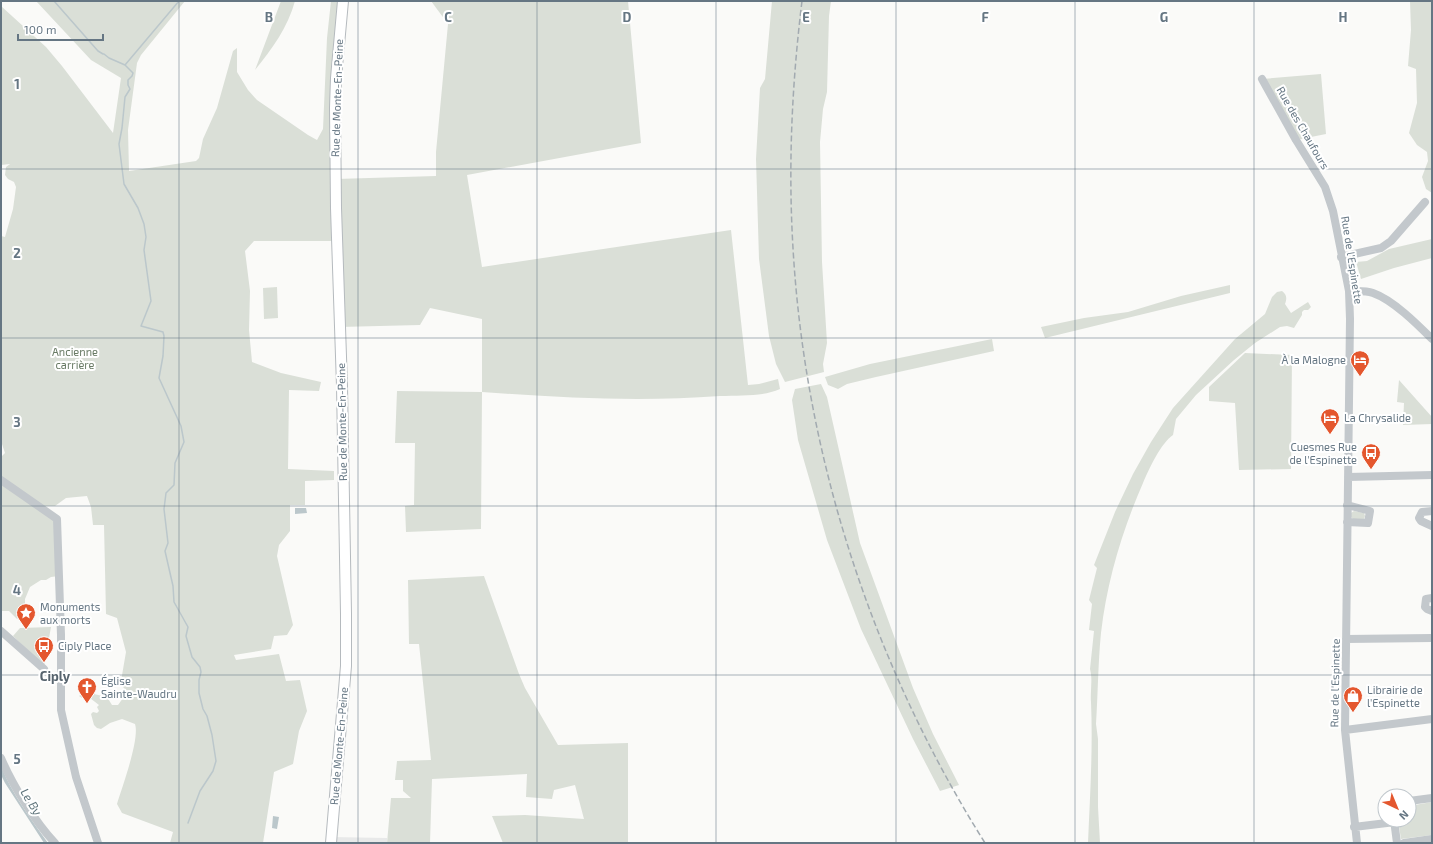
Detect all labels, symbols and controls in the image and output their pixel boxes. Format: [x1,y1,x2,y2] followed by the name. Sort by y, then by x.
[265,9,273,25] text: B
[444,9,452,25] text: C
[623,9,632,25] text: D
[802,9,810,25] text: E
[981,9,989,25] text: F
[1160,9,1168,25] text: G
[1339,9,1348,25] text: H
[18,16,103,42] scale bar
[24,22,56,36] text: 100 m
[328,39,345,157] street label: Rue de Monte-En-Peine
[14,76,20,92] text: 1
[1274,84,1333,172] street label: Rue des Chaufours
[1339,215,1366,305] street label: Rue de l'Espinette
[13,245,21,261] text: 2
[52,345,98,371] park label: Ancienne carrière
[1349,349,1371,377] hotel icon: À la Malogne
[1282,353,1346,366] place label: À la Malogne
[334,363,349,481] street label: Rue de Monte-En-Peine
[1319,407,1341,435] hotel icon: La Chrysalide
[1344,411,1411,424] place label: La Chrysalide
[13,414,21,430] text: 3
[1290,440,1357,466] place label: Cuesmes Rue de l'Espinette
[1360,442,1382,470] bus stop icon: Cuesmes Rue de l'Espinette
[13,582,21,598] text: 4
[40,600,101,626] place label: Monuments aux morts
[15,602,37,630] place icon: Monuments aux morts
[33,635,55,663] bus stop icon: Ciply Place
[1327,638,1342,728] street label: Rue de l'Espinette
[58,639,112,652] place label: Ciply Place
[40,668,71,684] district label: Ciply
[101,674,177,700] place label: Église Sainte-Waudru
[76,676,98,704] church icon: Église Sainte-Waudru
[1367,683,1423,709] place label: Librairie de l'Espinette
[1342,685,1364,713] shop icon: Librairie de l'Espinette
[327,686,350,805] street label: Rue de Monte-En-Peine
[13,751,21,767] text: 5
[17,785,46,818] water label: Le By
[1377,788,1417,828] north arrow
[1397,808,1412,823] text: N

